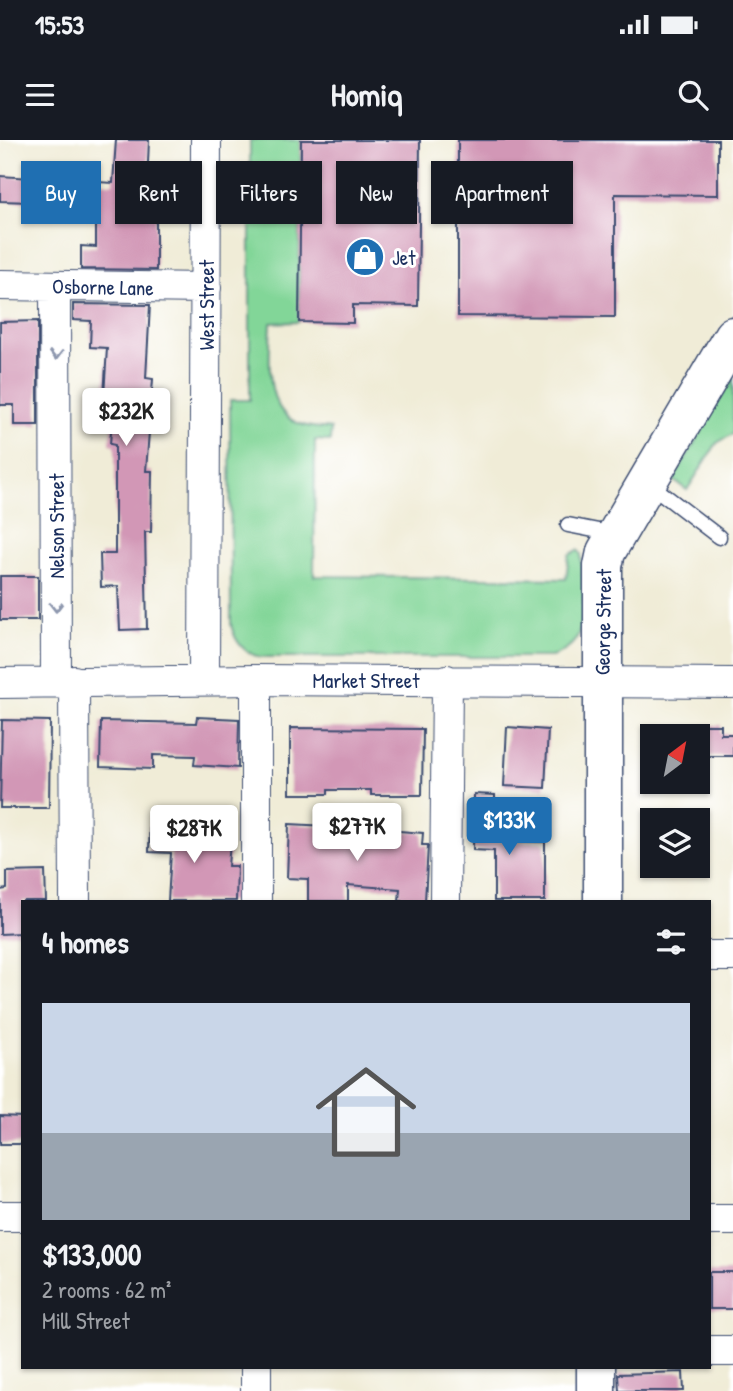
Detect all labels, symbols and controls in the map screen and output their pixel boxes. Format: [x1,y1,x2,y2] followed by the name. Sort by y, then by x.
[35,7,84,42] text: 15:53
[331,73,402,116] text: Homiq
[21,76,59,114] icon: menu
[674,76,712,114] icon: search
[21,161,101,224] chip: Buy
[115,161,202,224] chip: Rent
[216,161,322,224] chip: Filters
[336,161,417,224] chip: New
[431,161,573,224] chip: Apartment
[344,236,386,278] shop icon: Jet
[392,243,416,272] place label: Jet
[192,259,221,350] street label: West Street
[52,272,154,302] street label: Osborne Lane
[48,350,64,360] one-way arrow
[77,388,175,448] pin: $232K
[98,395,154,426] text: $232K
[42,473,71,578] street label: Nelson Street
[588,568,618,675] street label: George Street
[48,602,64,612] one-way arrow
[313,666,420,695] street label: Market Street
[640,724,710,794] north arrow
[640,724,710,878] map controls
[460,798,558,857] pin: $133K
[308,804,406,863] pin: $277K
[483,804,535,835] text: $133K
[145,806,243,865] pin: $287K
[640,808,710,878] button: layers
[328,810,386,841] text: $277K
[166,812,222,843] text: $287K
[42,922,129,962] text: 4 homes
[652,923,690,961] icon: filters
[303,1049,429,1175] icon: home
[42,1234,141,1274] text: $133,000
[42,1274,171,1305] text: 2 rooms · 62 m²
[42,1305,130,1336] text: Mill Street

